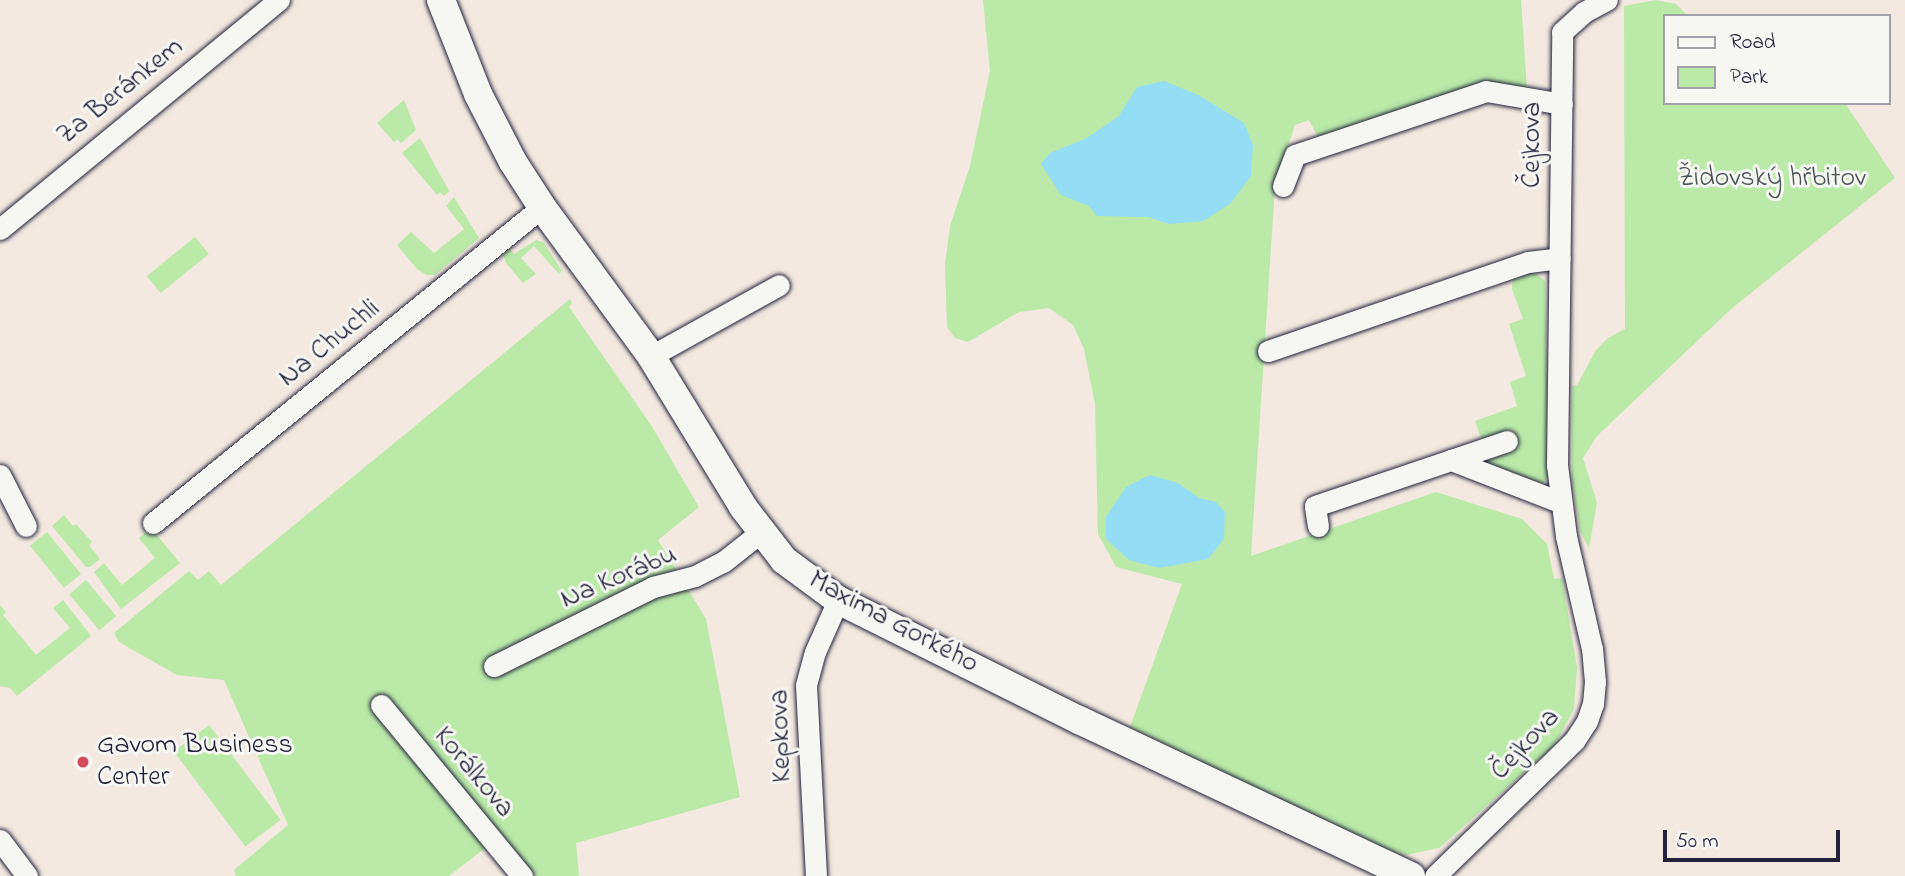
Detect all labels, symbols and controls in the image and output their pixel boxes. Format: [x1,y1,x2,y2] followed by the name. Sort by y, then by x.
[1664,14,1891,105] legend
[1730,28,1776,58] text: Road
[51,31,191,153] street label: Za Beránkem
[1730,63,1768,93] text: Park
[1516,102,1550,188] street label: Čejkova
[1678,162,1866,196] park label: Židovský hřbitov
[272,293,388,395] street label: Na Chuchli
[556,539,682,617] street label: Na Korábu
[803,564,983,682] street label: Maxima Gorkého
[764,689,800,783] street label: Kepkova
[1484,702,1568,788] street label: Čejkova
[425,721,521,825] street label: Korálkova
[97,729,293,795] place label: Gavom Business Center
[75,754,91,770] marker: Gavom Business Center
[1667,816,1844,860] scale bar
[1676,827,1719,857] text: 50 m

